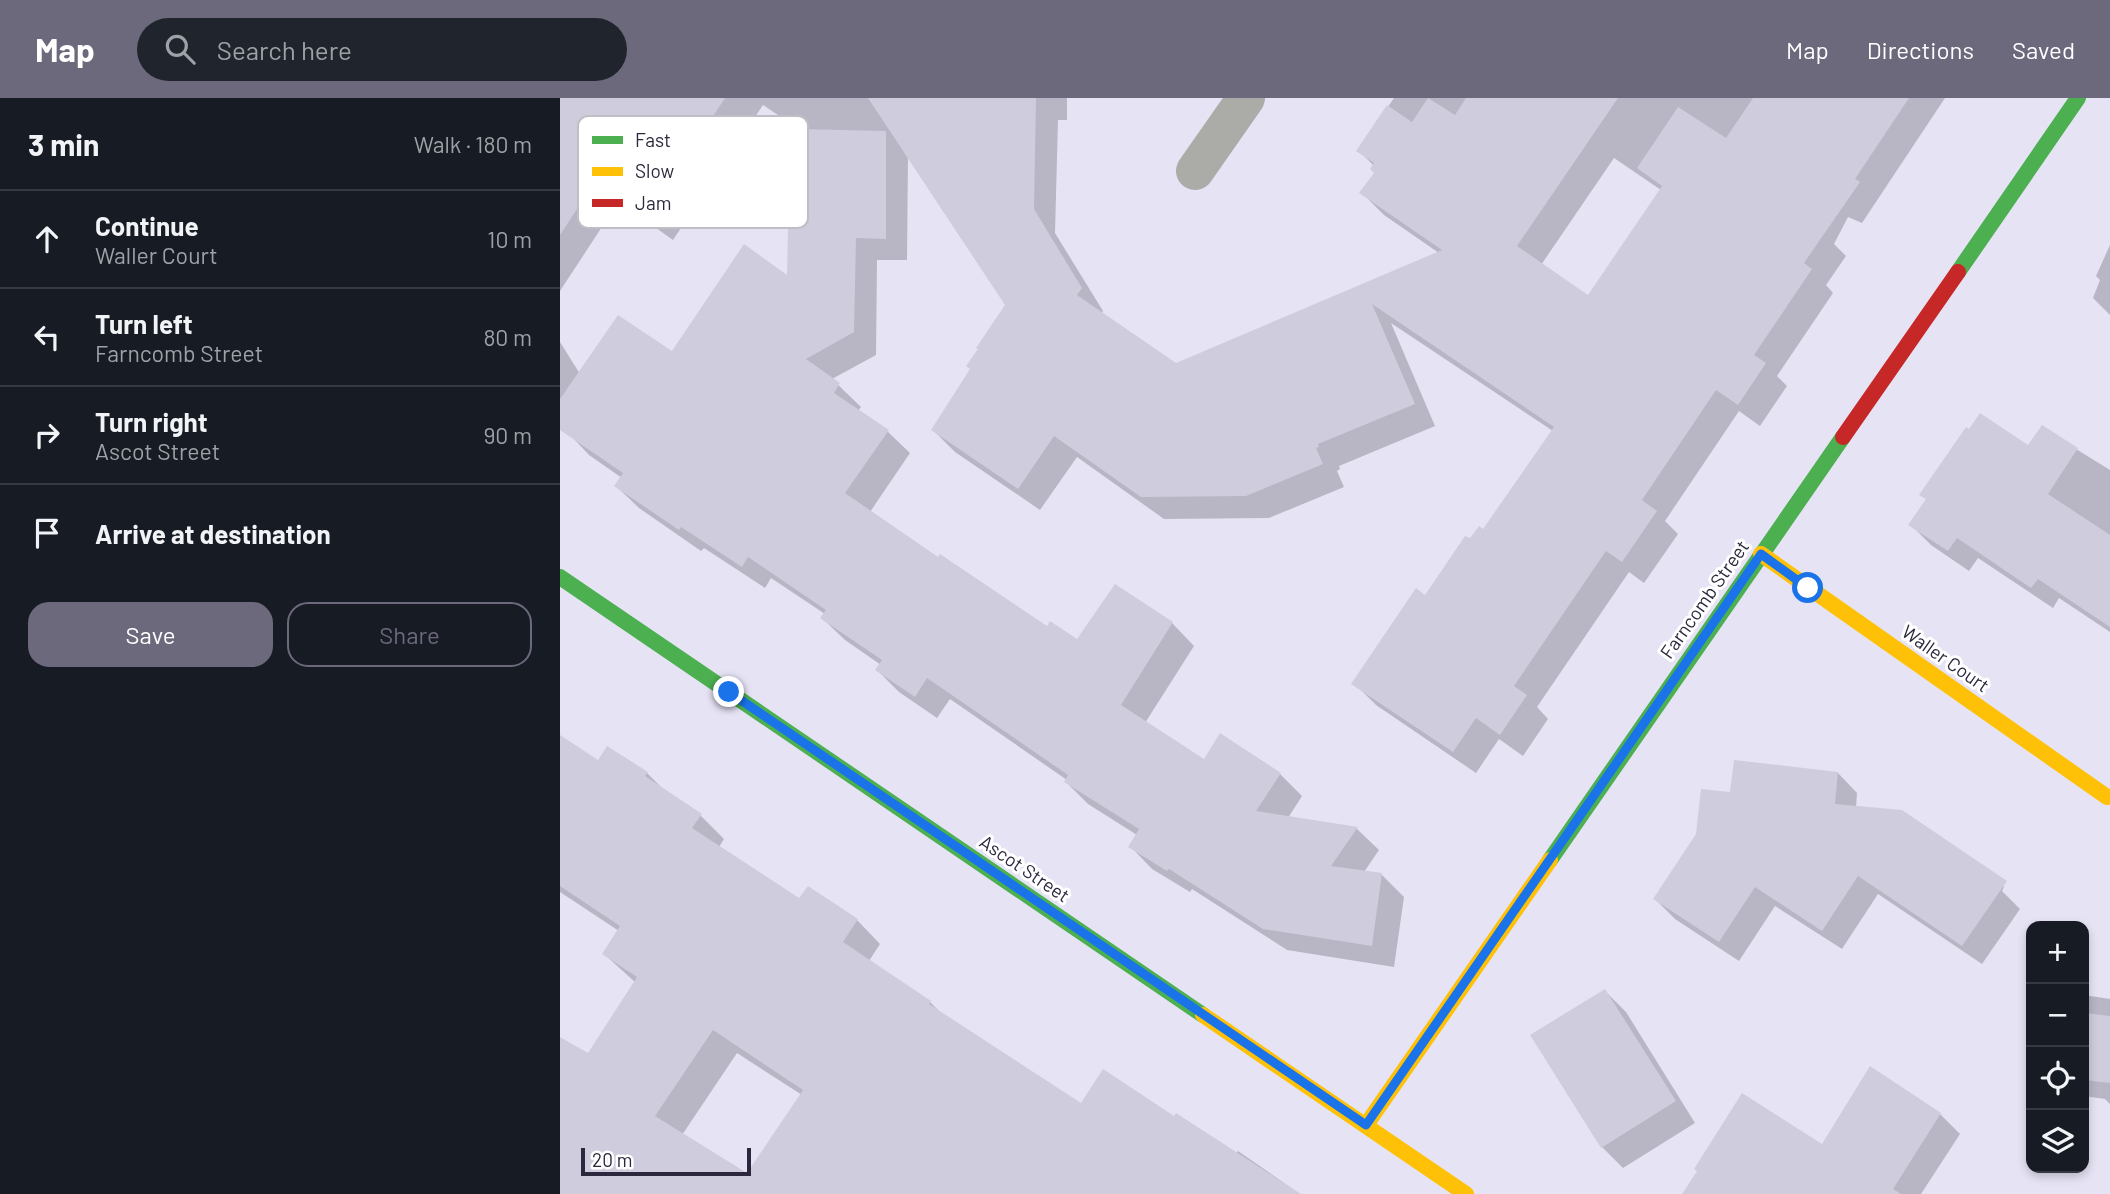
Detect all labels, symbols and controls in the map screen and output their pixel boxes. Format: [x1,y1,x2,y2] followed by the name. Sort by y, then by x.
[137,18,627,81] search box
[35,29,95,69] text: Map
[161,30,199,68] icon: search
[217,34,352,65] text: Search here
[1786,35,1829,64] text: Map
[1867,35,1974,64] text: Directions
[2012,35,2075,64] text: Saved
[578,116,808,228] legend
[28,126,99,162] text: 3 min
[635,128,671,151] text: Fast
[414,130,532,158] text: Walk · 180 m
[635,159,674,182] text: Slow
[635,191,671,214] text: Jam
[95,210,199,241] text: Continue
[28,220,66,258] icon: ahead
[487,225,532,253] text: 10 m
[95,241,218,269] text: Waller Court
[95,308,193,339] text: Turn left
[28,318,66,356] icon: left
[483,323,532,351] text: 80 m
[95,339,263,367] text: Farncomb Street
[95,406,208,437] text: Turn right
[28,416,66,454] icon: right
[483,421,532,449] text: 90 m
[95,437,220,465] text: Ascot Street
[28,514,66,552] icon: arrive
[95,518,331,549] text: Arrive at destination
[1655,536,1753,662] street label: Farncomb Street
[1792,572,1823,603] route start
[28,602,273,667] button: Save
[287,602,532,667] button: Share
[1898,620,1994,696] street label: Waller Court
[713,676,744,707] route end
[976,830,1074,906] street label: Ascot Street
[2026,921,2089,1173] map controls
[2026,921,2089,984] button: +
[2026,984,2089,1047] button: −
[2026,1047,2089,1110] button: locate
[2026,1110,2089,1173] button: layers
[581,1145,751,1177] scale bar
[592,1148,632,1171] text: 20 m

